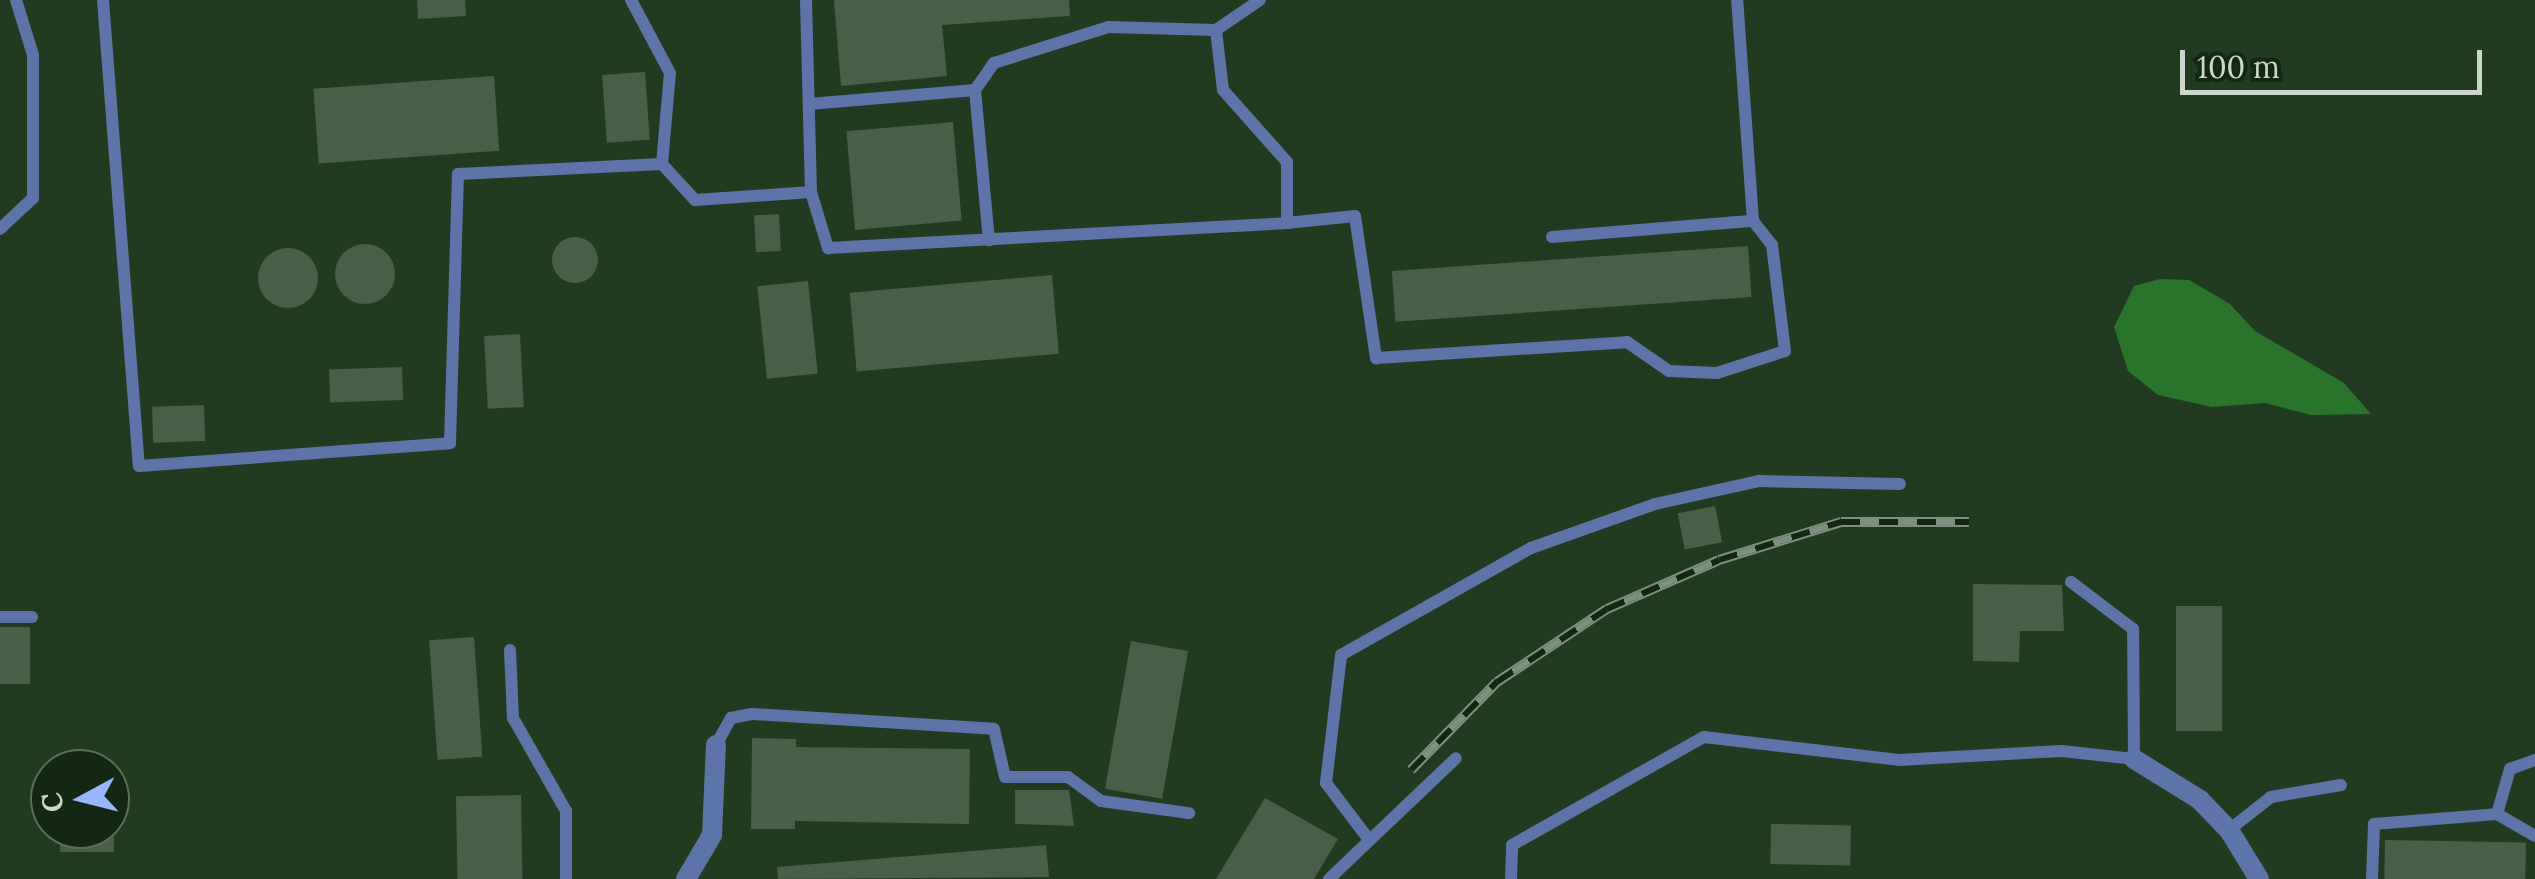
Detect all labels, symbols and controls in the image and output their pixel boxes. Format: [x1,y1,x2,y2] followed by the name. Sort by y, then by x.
[2185,30,2488,92] scale bar
[2197,48,2280,86] text: 100 m
[30,749,130,849] north arrow
[33,791,71,814] text: С

